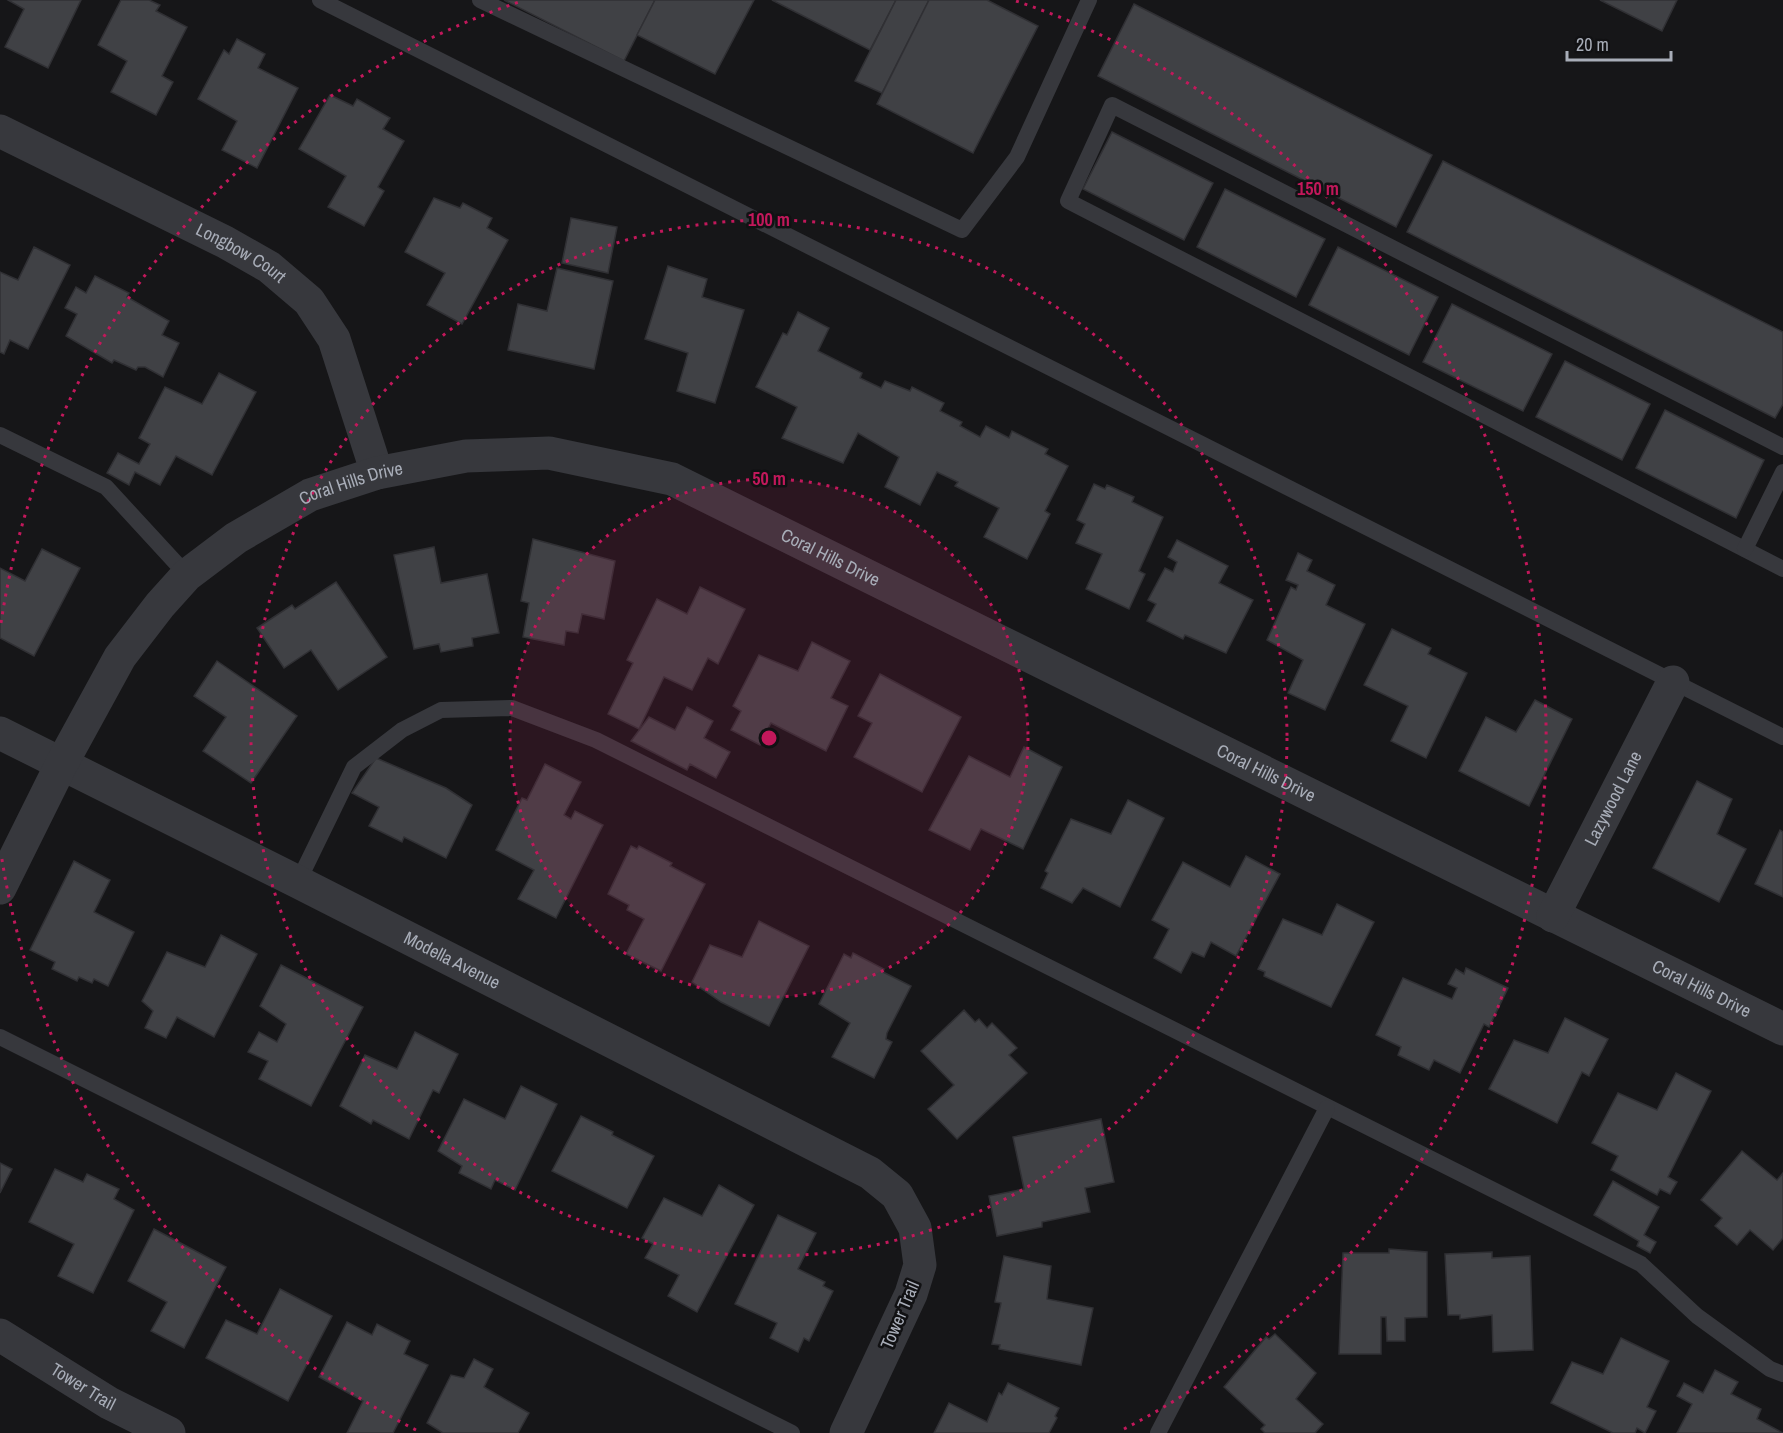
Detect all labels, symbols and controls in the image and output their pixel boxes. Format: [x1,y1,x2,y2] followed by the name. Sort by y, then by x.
[1567,24,1670,62] scale bar
[1576,32,1609,57] text: 20 m
[1297,176,1339,201] text: 150 m
[748,207,790,232] text: 100 m
[192,217,292,288] street label: Longbow Court
[294,455,405,511] street label: Coral Hills Drive
[752,466,786,491] text: 50 m
[777,522,884,592] street label: Coral Hills Drive
[759,728,779,748] centre of rings
[1212,738,1320,808] street label: Coral Hills Drive
[1578,747,1648,850] street label: Lazywood Lane
[400,925,505,995] street label: Modella Avenue
[1648,953,1755,1023] street label: Coral Hills Drive
[874,1277,925,1353] street label: Tower Trail
[46,1357,120,1416] street label: Tower Trail

